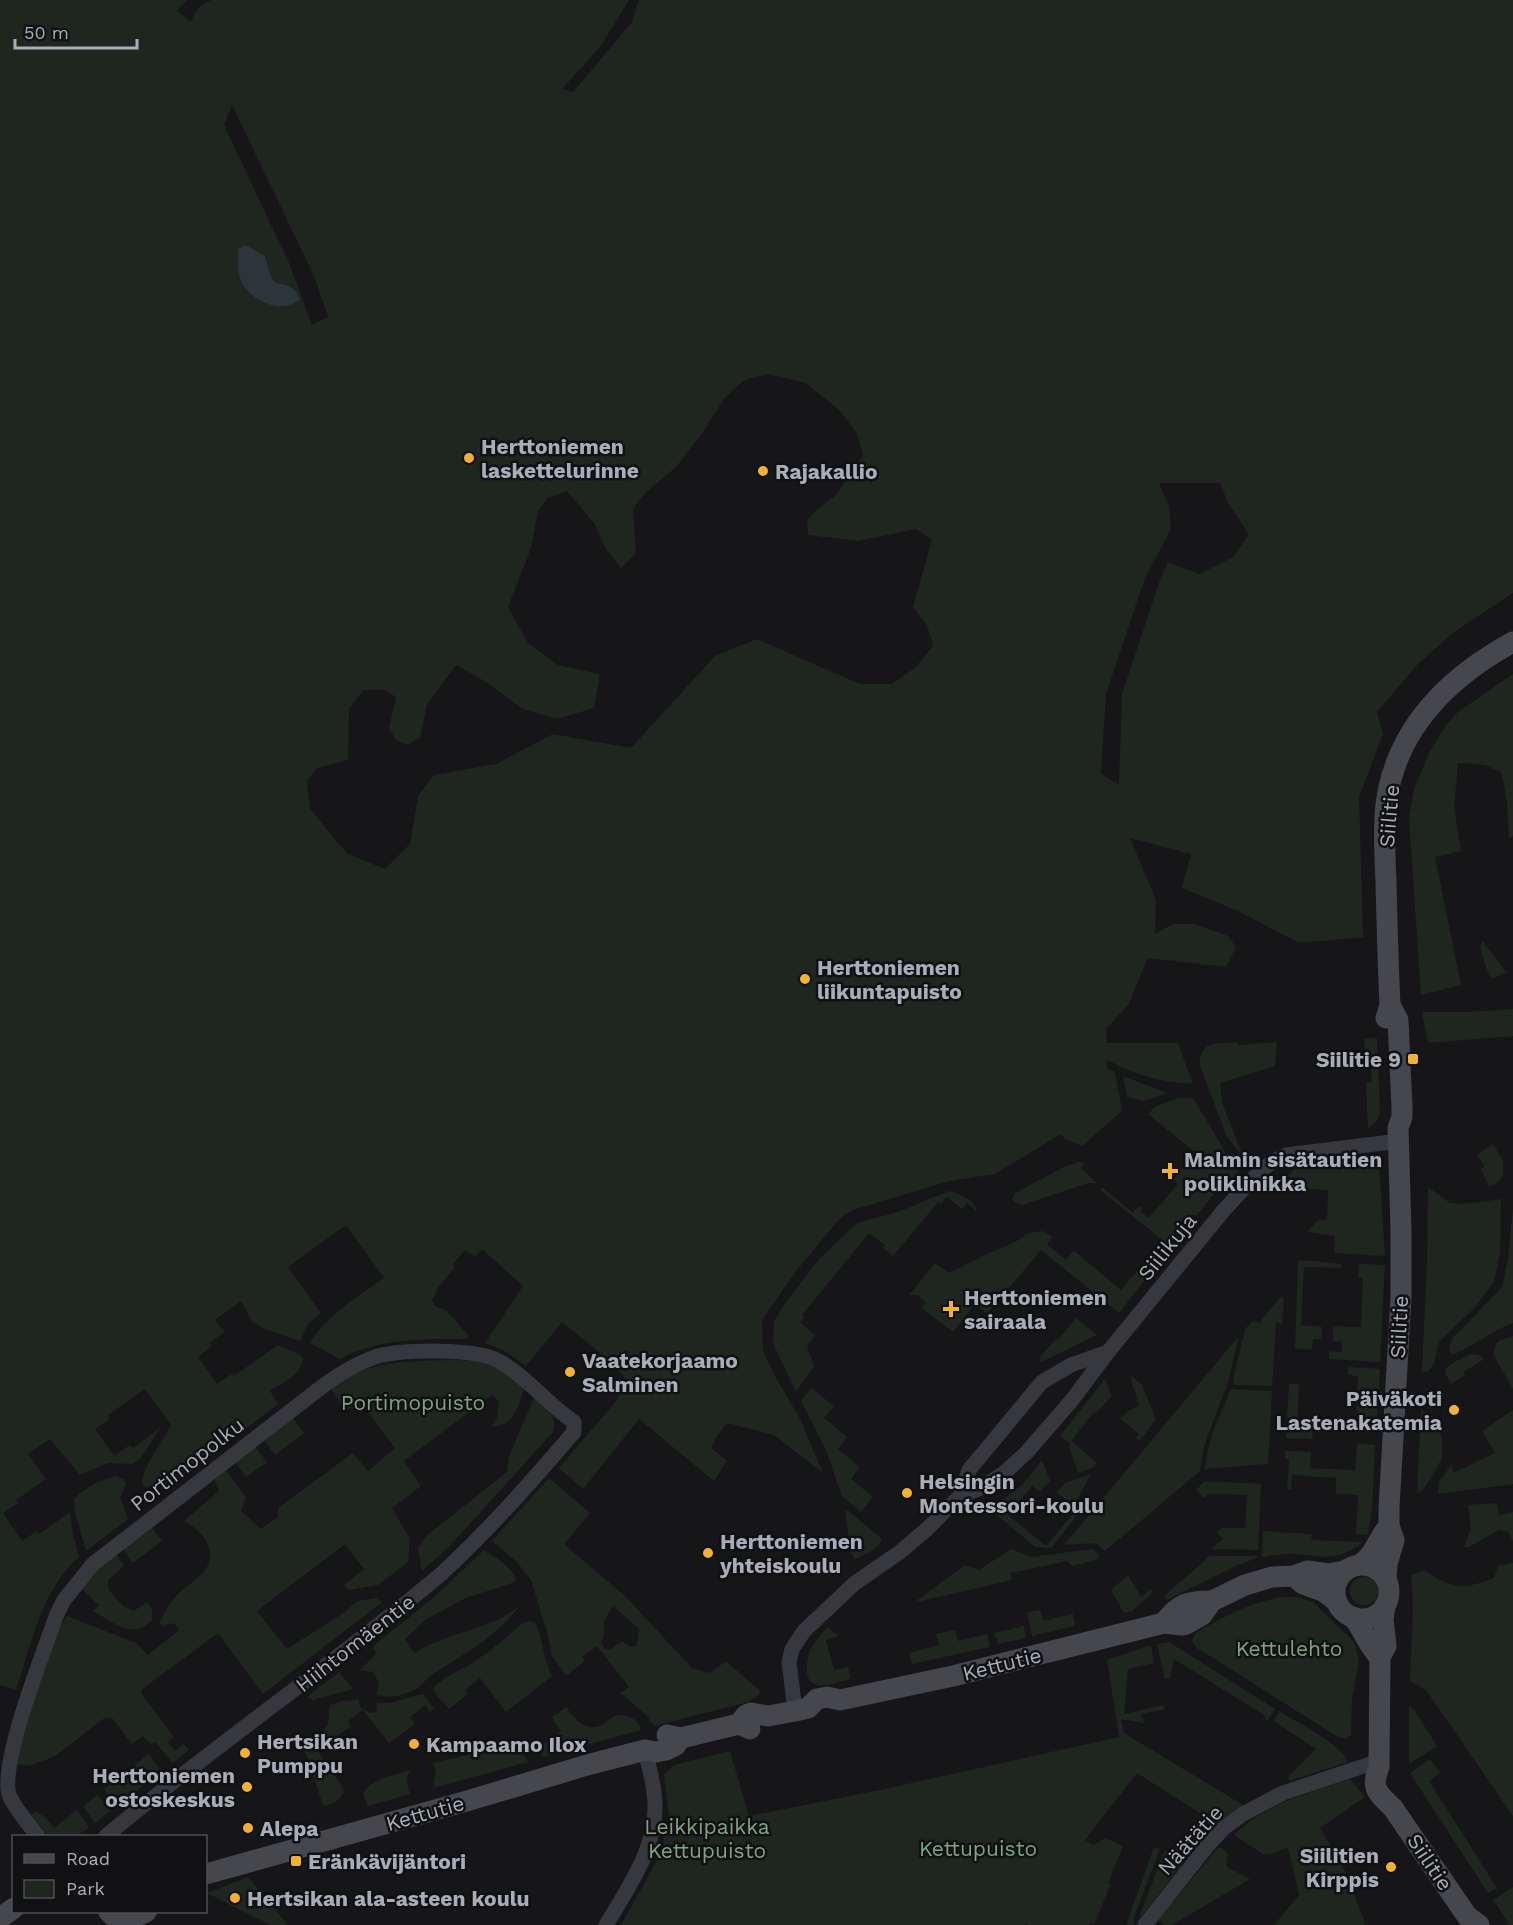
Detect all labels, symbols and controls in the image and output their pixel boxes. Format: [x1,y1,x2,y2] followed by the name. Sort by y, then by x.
[15,12,136,50] scale bar
[24,22,69,43] text: 50 m
[481,434,639,483] place label: Herttoniemen laskettelurinne
[462,451,476,465] marker: Herttoniemen laskettelurinne
[775,459,877,484] place label: Rajakallio
[756,464,770,478] marker: Rajakallio
[1374,784,1404,848] street label: Siilitie
[817,955,962,1004] place label: Herttoniemen liikuntapuisto
[798,972,812,986] marker: Herttoniemen liikuntapuisto
[1316,1047,1401,1072] place label: Siilitie 9
[1406,1052,1420,1066] marker: Siilitie 9
[1184,1147,1382,1196] place label: Malmin sisätautien poliklinikka
[1161,1162,1179,1180] marker: Malmin sisätautien poliklinikka
[1132,1208,1202,1286] street label: Siilikuja
[964,1285,1107,1334] place label: Herttoniemen sairaala
[1385,1295,1413,1359] street label: Siilitie
[942,1300,960,1318] marker: Herttoniemen sairaala
[582,1348,738,1397] place label: Vaatekorjaamo Salminen
[563,1365,577,1379] marker: Vaatekorjaamo Salminen
[1275,1386,1443,1435] place label: Päiväkoti Lastenakatemia
[341,1390,485,1415] park label: Portimopuisto
[1447,1403,1461,1417] marker: Päiväkoti Lastenakatemia
[125,1412,249,1516] street label: Portimopolku
[919,1469,1104,1518] place label: Helsingin Montessori-koulu
[900,1486,914,1500] marker: Helsingin Montessori-koulu
[719,1529,863,1578] place label: Herttoniemen yhteiskoulu
[701,1546,715,1560] marker: Herttoniemen yhteiskoulu
[290,1589,420,1697] street label: Hiihtomäentie
[1236,1636,1342,1661] park label: Kettulehto
[960,1642,1044,1686] street label: Kettutie
[257,1729,358,1778] place label: Hertsikan Pumppu
[426,1732,587,1757] place label: Kampaamo Ilox
[407,1737,421,1751] marker: Kampaamo Ilox
[238,1746,252,1760] marker: Hertsikan Pumppu
[92,1763,235,1812] place label: Herttoniemen ostoskeskus
[240,1780,254,1794] marker: Herttoniemen ostoskeskus
[383,1790,467,1836] street label: Kettutie
[1152,1800,1228,1880] street label: Näätätie
[644,1814,770,1863] park label: Leikkipaikka Kettupuisto
[260,1816,319,1841] place label: Alepa
[241,1821,255,1835] marker: Alepa
[1402,1829,1458,1895] street label: Siilitie
[12,1835,207,1913] legend
[919,1836,1037,1861] park label: Kettupuisto
[1300,1843,1379,1892] place label: Siilitien Kirppis
[66,1848,110,1869] text: Road
[308,1849,466,1874] place label: Eränkävijäntori
[289,1854,303,1868] marker: Eränkävijäntori
[1384,1860,1398,1874] marker: Siilitien Kirppis
[66,1878,105,1899] text: Park
[247,1886,530,1911] place label: Hertsikan ala-asteen koulu
[228,1891,242,1905] marker: Hertsikan ala-asteen koulu

